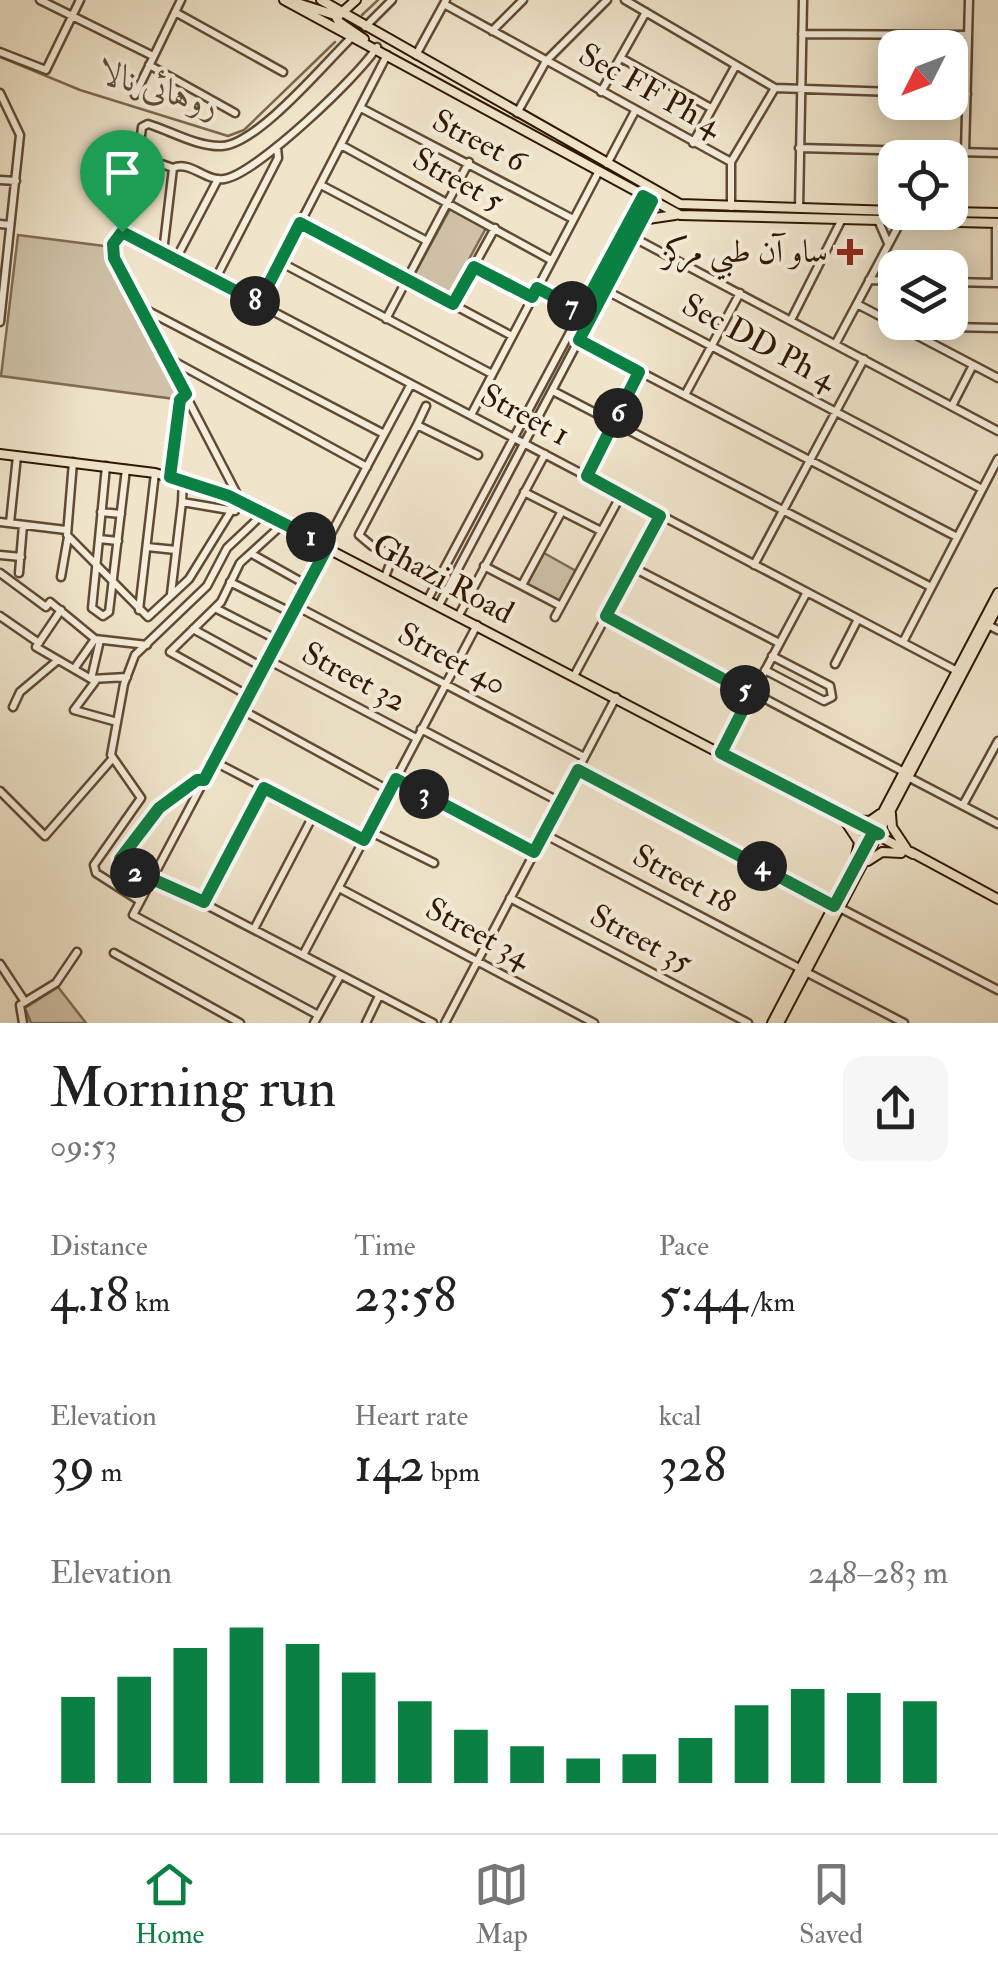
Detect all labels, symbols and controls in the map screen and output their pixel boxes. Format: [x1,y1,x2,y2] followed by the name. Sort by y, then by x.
[878,30,968,120] north arrow
[878,30,968,340] map controls
[572,34,730,146] street label: Sec FF Ph 4
[93,50,225,128] water label: روہائی نالا
[425,100,534,182] street label: Street 6
[80,130,165,233] pin
[405,139,511,221] street label: Street 5
[878,140,968,230] button: locate
[95,145,150,200] icon: arrive
[659,232,828,281] place label: ساو آن طبي مرکز
[837,239,863,265] marker: ساو آن طبي مرکز
[878,250,968,340] button: layers
[230,276,280,326] pin: 8
[547,281,597,331] pin: 7
[248,283,262,318] text: 8
[675,285,844,400] street label: Sec DD Ph 4
[566,288,578,323] text: 7
[474,375,576,455] street label: Street 1
[593,388,643,438] pin: 6
[611,395,625,430] text: 6
[286,512,336,562] pin: 1
[306,519,316,554] text: 1
[365,525,521,633] street label: Ghazi Road
[391,614,513,704] street label: Street 40
[295,633,413,721] street label: Street 32
[720,665,770,715] pin: 5
[739,672,751,707] text: 5
[399,769,449,819] pin: 3
[419,776,429,811] text: 3
[626,835,742,923] street label: Street 18
[737,841,787,891] pin: 4
[110,848,160,898] pin: 2
[754,848,770,883] text: 4
[128,855,142,890] text: 2
[419,889,539,978] street label: Street 34
[583,895,699,983] street label: Street 35
[50,1054,336,1123] text: Morning run
[843,1056,948,1161] button: share
[50,1126,117,1166] text: 09:53
[50,1229,148,1264] text: Distance
[354,1229,416,1264] text: Time
[659,1229,709,1264] text: Pace
[50,1264,129,1327] text: 4.18
[354,1264,457,1327] text: 23:58
[659,1264,747,1327] text: 5:44
[129,1285,170,1320] text: km
[747,1285,795,1320] text: /km
[50,1399,157,1434] text: Elevation
[354,1399,468,1434] text: Heart rate
[659,1399,702,1434] text: kcal
[50,1434,95,1497] text: 39
[354,1434,424,1497] text: 142
[659,1434,727,1497] text: 328
[95,1455,122,1490] text: m
[424,1455,480,1490] text: bpm
[50,1553,172,1593] text: Elevation
[808,1553,948,1593] text: 248–283 m
[135,1857,204,1952] tab: Home
[474,1857,529,1952] tab: Map
[799,1857,863,1952] tab: Saved

